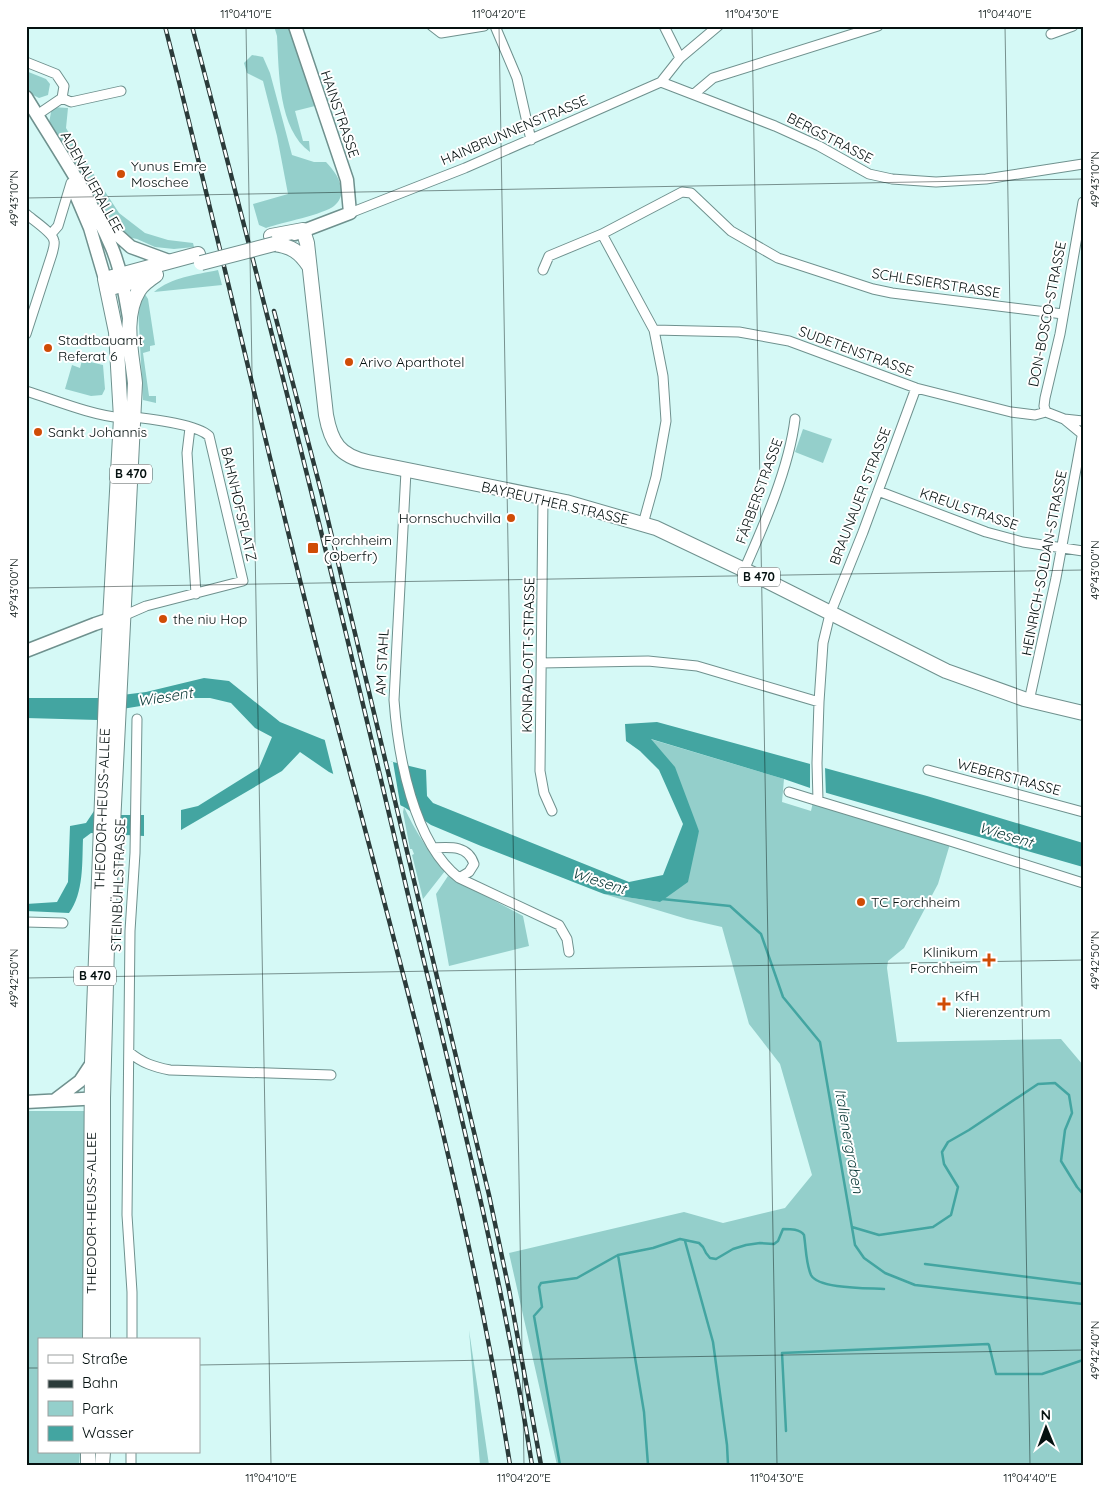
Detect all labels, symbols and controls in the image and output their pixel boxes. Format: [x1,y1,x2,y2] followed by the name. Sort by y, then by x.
[220,6,272,21] text: 11°04'10"E
[472,6,526,21] text: 11°04'20"E
[725,6,779,21] text: 11°04'30"E
[978,6,1032,21] text: 11°04'40"E
[317,68,363,160] street label: HAINSTRASSE
[438,91,590,169] street label: HAINBRUNNENSTRASSE
[784,109,876,167] street label: BERGSTRASSE
[57,128,127,236] street label: ADENAUERALLEE
[1087,151,1102,207] text: 49°43'10"N
[131,157,207,191] place label: Yunus Emre Moschee
[115,168,127,180] marker: Yunus Emre Moschee
[6,170,21,226] text: 49°43'10"N
[1024,240,1070,388] street label: DON-BOSCO-STRASSE
[871,264,1001,302] street label: SCHLESIERSTRASSE
[796,322,916,380] street label: SUDETENSTRASSE
[58,331,143,365] place label: Stadtbauamt Referat 6
[42,342,54,354] marker: Stadtbauamt Referat 6
[359,353,464,371] place label: Arivo Aparthotel
[343,356,355,368] marker: Arivo Aparthotel
[48,423,147,441] place label: Sankt Johannis
[825,425,895,567] street label: BRAUNAUER STRASSE
[32,426,44,438] marker: Sankt Johannis
[732,436,786,546] street label: FÄRBERSTRASSE
[217,445,261,563] street label: BAHNHOFSPLATZ
[110,464,152,484] road number: B 470
[1017,469,1071,657] street label: HEINRICH-SOLDAN-STRASSE
[479,477,631,529] street label: BAYREUTHER STRASSE
[918,484,1021,534] street label: KREULSTRASSE
[399,509,501,527] place label: Hornschuchvilla
[505,512,517,524] marker: Hornschuchvilla
[324,531,392,565] place label: Forchheim (Oberfr)
[1087,540,1102,600] text: 49°43'00"N
[306,541,320,555] marker: Forchheim (Oberfr)
[6,558,21,618] text: 49°43'00"N
[738,568,780,586] road number: B 470
[518,577,538,733] street label: KONRAD-OTT-STRASSE
[173,610,247,628] place label: the niu Hop
[157,613,169,625] marker: the niu Hop
[371,628,393,696] street label: AM STAHL
[136,682,196,710] water label: Wiesent
[90,728,114,890] street label: THEODOR-HEUSS-ALLEE
[955,755,1063,799] street label: WEBERSTRASSE
[977,817,1037,852] water label: Wiesent
[107,818,129,952] street label: STEINBÜHLSTRASSE
[570,863,630,899] water label: Wiesent
[871,893,960,911] place label: TC Forchheim
[855,896,867,908] marker: TC Forchheim
[1087,930,1102,990] text: 49°42'50"N
[910,943,978,977] place label: Klinikum Forchheim
[6,948,21,1008] text: 49°42'50"N
[982,953,996,967] marker: Klinikum Forchheim
[74,966,116,986] road number: B 470
[955,987,1051,1021] place label: KfH Nierenzentrum
[937,997,951,1011] marker: KfH Nierenzentrum
[831,1087,868,1195] water label: Italienergraben
[82,1132,100,1294] street label: THEODOR-HEUSS-ALLEE
[1087,1321,1102,1379] text: 49°42'40"N
[38,1338,200,1454] legend
[82,1349,128,1368] text: Straße
[82,1373,118,1392] text: Bahn
[82,1399,114,1418] text: Park
[1022,1404,1072,1454] north arrow
[1040,1406,1051,1424] text: N
[82,1423,134,1442] text: Wasser
[245,1470,297,1485] text: 11°04'10"E
[497,1470,551,1485] text: 11°04'20"E
[750,1470,804,1485] text: 11°04'30"E
[1003,1470,1057,1485] text: 11°04'40"E

